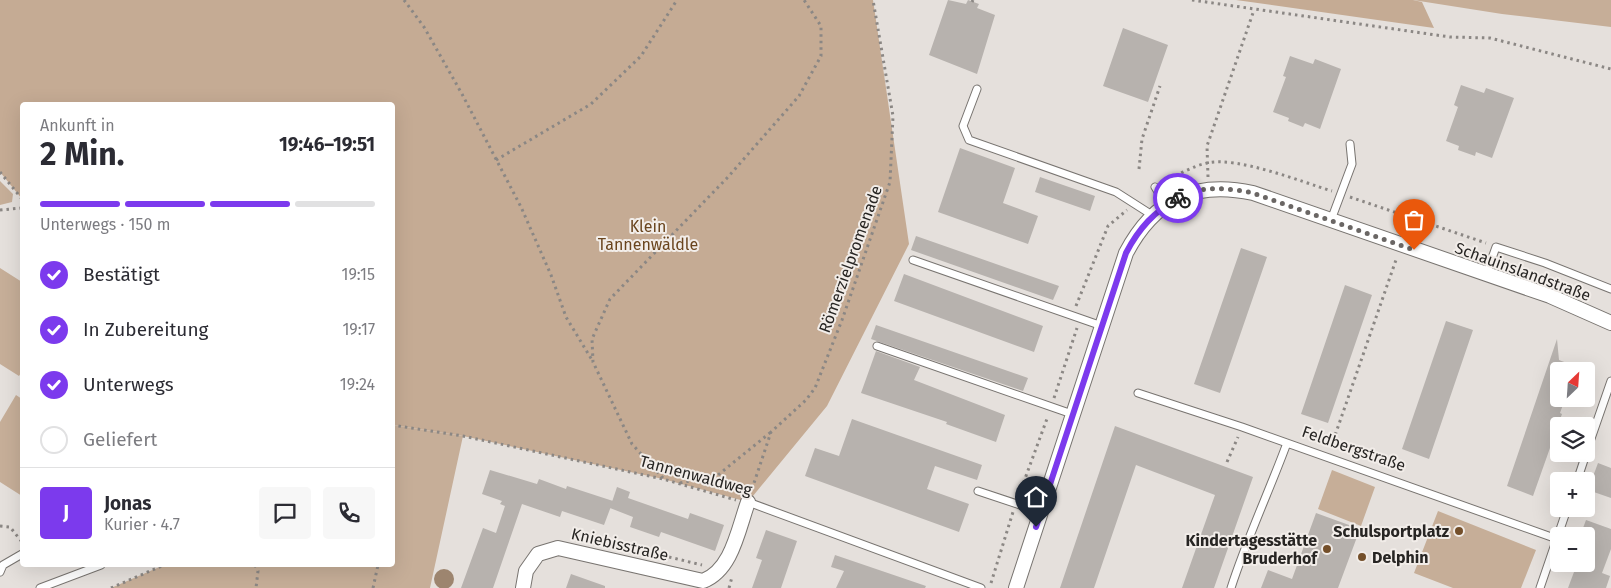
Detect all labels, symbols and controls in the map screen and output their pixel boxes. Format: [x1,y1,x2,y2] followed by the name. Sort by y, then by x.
[40,116,115,135] text: Ankunft in
[279,133,375,156] text: 19:46–19:51
[40,135,124,173] text: 2 Min.
[1153,173,1203,223] courier
[815,183,886,335] street label: Römerzielpromenade
[1164,184,1192,212] icon: bike
[1393,199,1435,250] pin
[1400,206,1428,234] icon: bag
[40,215,170,234] text: Unterwegs · 150 m
[598,217,698,254] park label: Klein Tannenwäldle
[1452,238,1593,305] street label: Schauinslandstraße
[40,261,68,289] icon: check
[83,263,160,286] text: Bestätigt
[342,265,375,284] text: 19:15
[40,316,68,344] icon: check
[83,318,208,341] text: In Zubereitung
[342,320,375,339] text: 19:17
[1550,362,1595,408] north arrow
[1550,362,1595,572] map controls
[40,371,68,399] icon: check
[83,373,174,396] text: Unterwegs
[340,375,375,394] text: 19:24
[1550,417,1595,462] button: layers
[1300,422,1408,475] street label: Feldbergstraße
[83,428,157,451] text: Geliefert
[638,451,755,500] street label: Tannenwaldweg
[1550,472,1595,517] button: +
[1015,476,1057,527] pin
[1022,483,1050,511] icon: home
[259,487,311,539] button: chat
[323,487,375,539] button: phone
[104,492,151,515] text: Jonas
[63,501,69,524] text: J
[104,515,180,534] text: Kurier · 4.7
[1333,522,1450,541] place label: Schulsportplatz
[569,524,670,565] street label: Kniebisstraße
[1453,525,1465,537] marker: Schulsportplatz
[1550,527,1595,572] button: −
[1185,531,1318,568] place label: Kindertagesstätte Bruderhof
[1321,543,1333,555] marker: Kindertagesstätte Bruderhof
[1372,548,1429,567] place label: Delphin
[1356,551,1368,563] marker: Delphin

